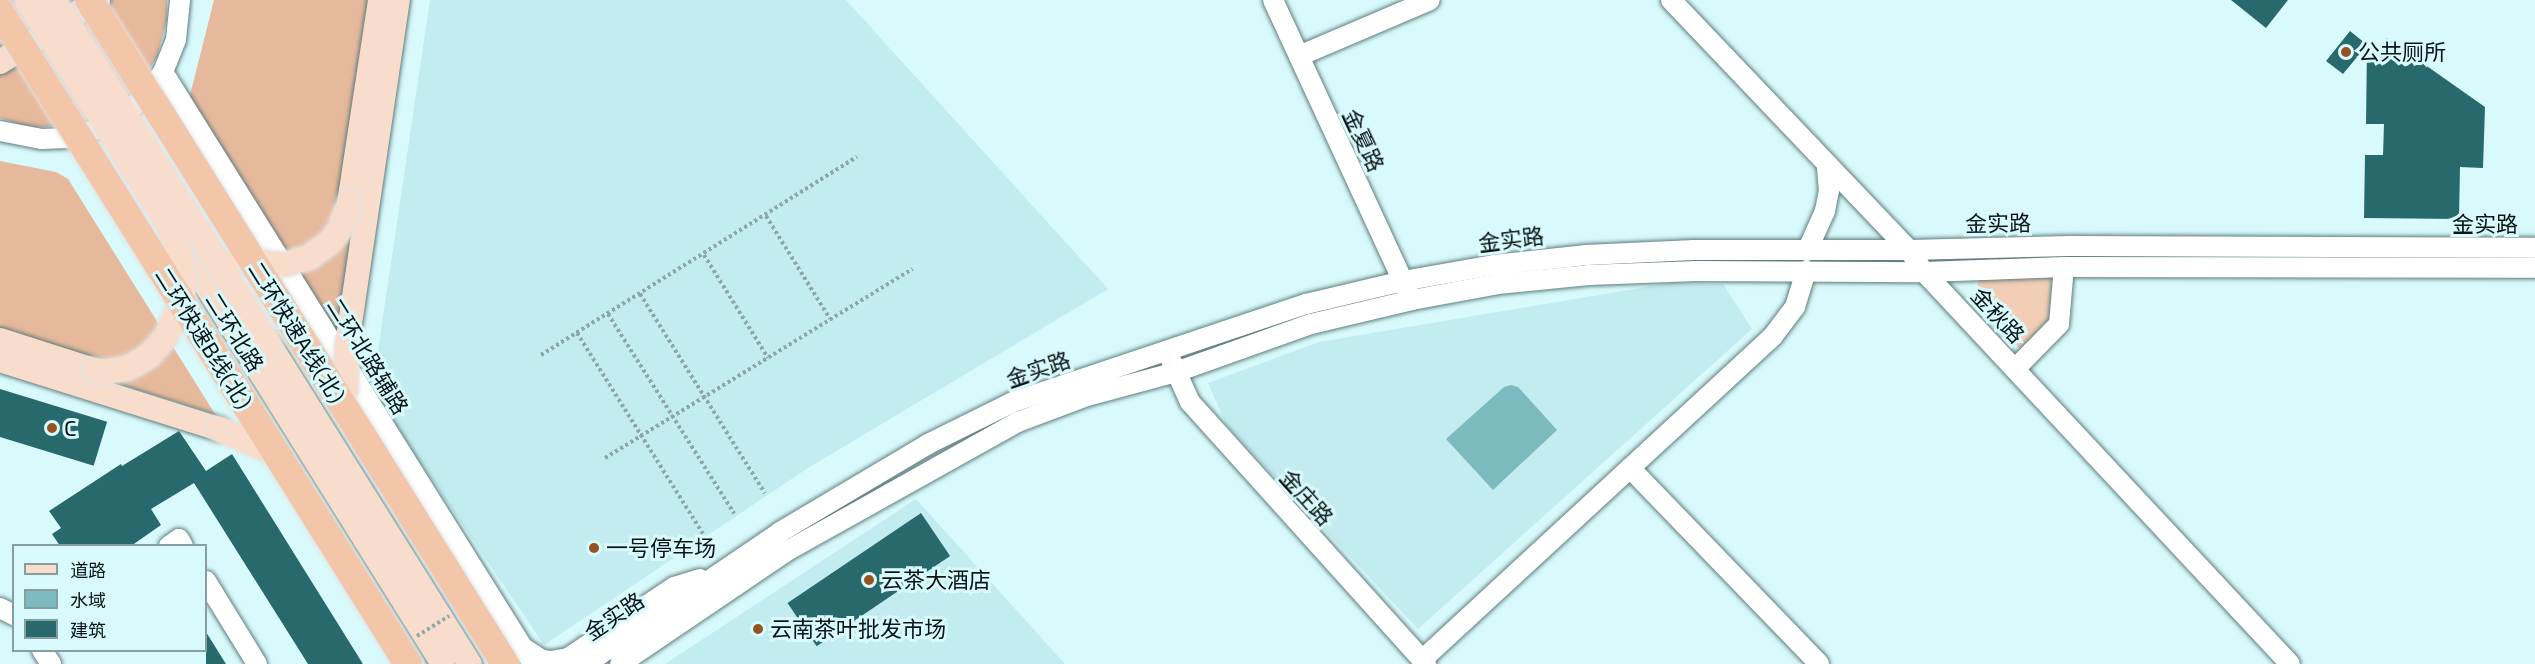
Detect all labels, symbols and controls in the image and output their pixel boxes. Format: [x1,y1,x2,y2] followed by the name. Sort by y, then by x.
[2358,39,2446,65] place label: 公共厕所
[2339,45,2353,59] marker: 公共厕所
[1338,105,1390,175] street label: 金夏路
[1965,209,2031,237] street label: 金实路
[2452,211,2518,237] street label: 金实路
[1477,222,1545,256] street label: 金实路
[243,257,351,407] street label: 二环快速A线(北)
[150,263,258,413] street label: 二环快速B线(北)
[1966,282,2030,348] street label: 金秋路
[200,288,270,376] street label: 二环北路
[322,293,414,419] street label: 二环北路辅路
[1003,346,1073,392] street label: 金实路
[64,415,77,441] place label: C
[45,421,59,435] marker: C
[1275,464,1339,530] street label: 金庄路
[606,535,716,561] place label: 一号停车场
[587,541,601,555] marker: 一号停车场
[12,544,207,652] legend
[70,559,106,581] text: 道路
[881,567,991,593] place label: 云茶大酒店
[862,573,876,587] marker: 云茶大酒店
[579,587,649,645] street label: 金实路
[70,589,106,611] text: 水域
[770,616,946,642] place label: 云南茶叶批发市场
[70,619,106,641] text: 建筑
[751,622,765,636] marker: 云南茶叶批发市场

